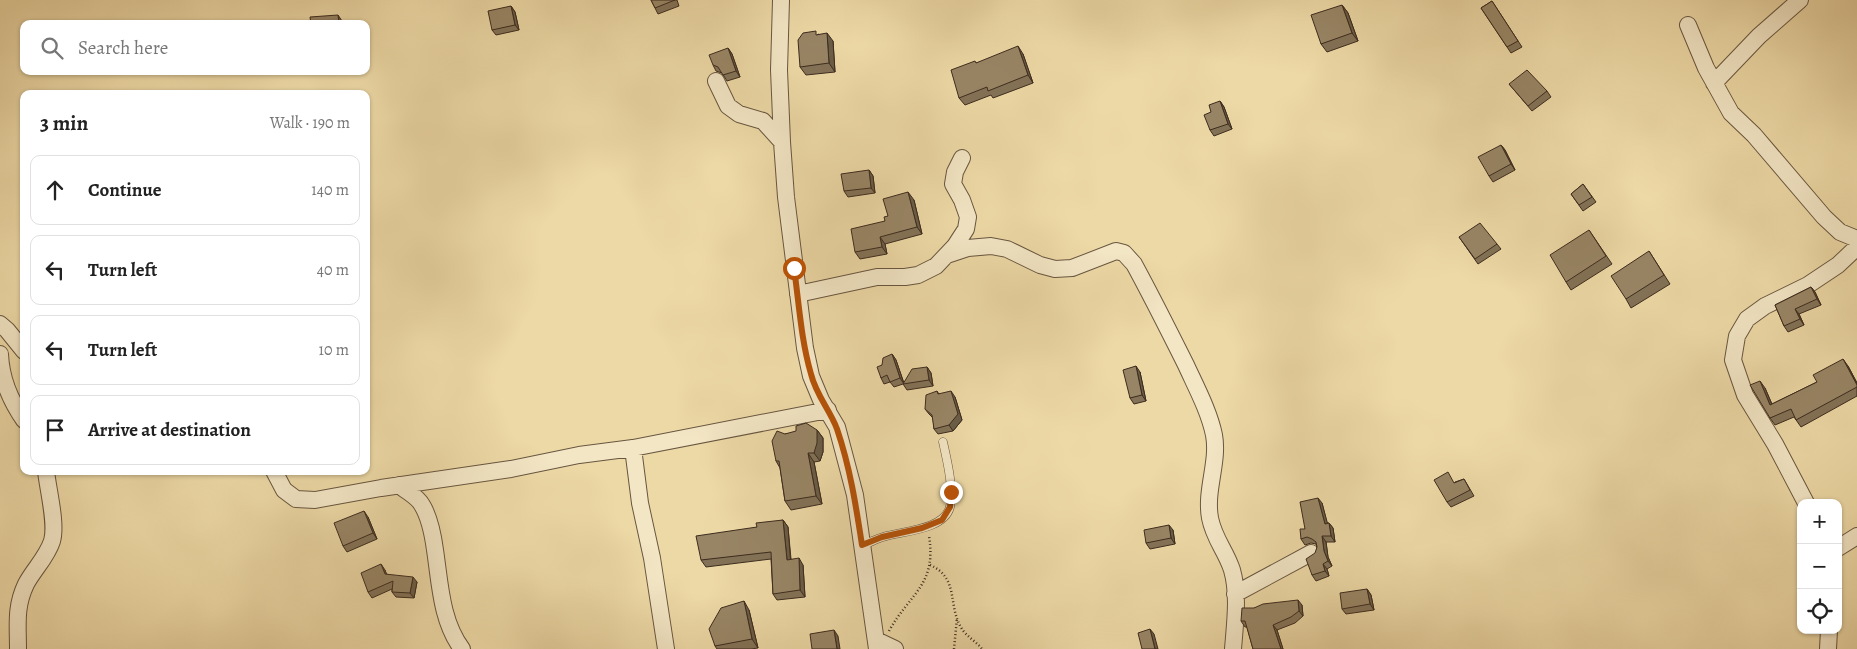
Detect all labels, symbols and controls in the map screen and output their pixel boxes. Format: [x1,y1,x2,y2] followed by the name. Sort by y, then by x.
[20,20,370,75] search box
[38,34,66,62] icon: search
[78,35,168,61] text: Search here
[40,109,88,137] text: 3 min
[270,112,350,134] text: Walk · 190 m
[41,176,69,204] icon: ahead
[88,177,162,203] text: Continue
[311,179,349,201] text: 140 m
[41,256,69,284] icon: left
[88,257,157,283] text: Turn left
[783,257,806,280] route start
[317,259,349,281] text: 40 m
[41,336,69,364] icon: left
[88,337,157,363] text: Turn left
[319,339,349,361] text: 10 m
[41,416,69,444] icon: arrive
[88,417,251,443] text: Arrive at destination
[940,481,963,504] route end
[1797,499,1842,634] map controls
[1797,499,1842,544] button: +
[1797,544,1842,589] button: −
[1797,589,1842,634] button: locate

